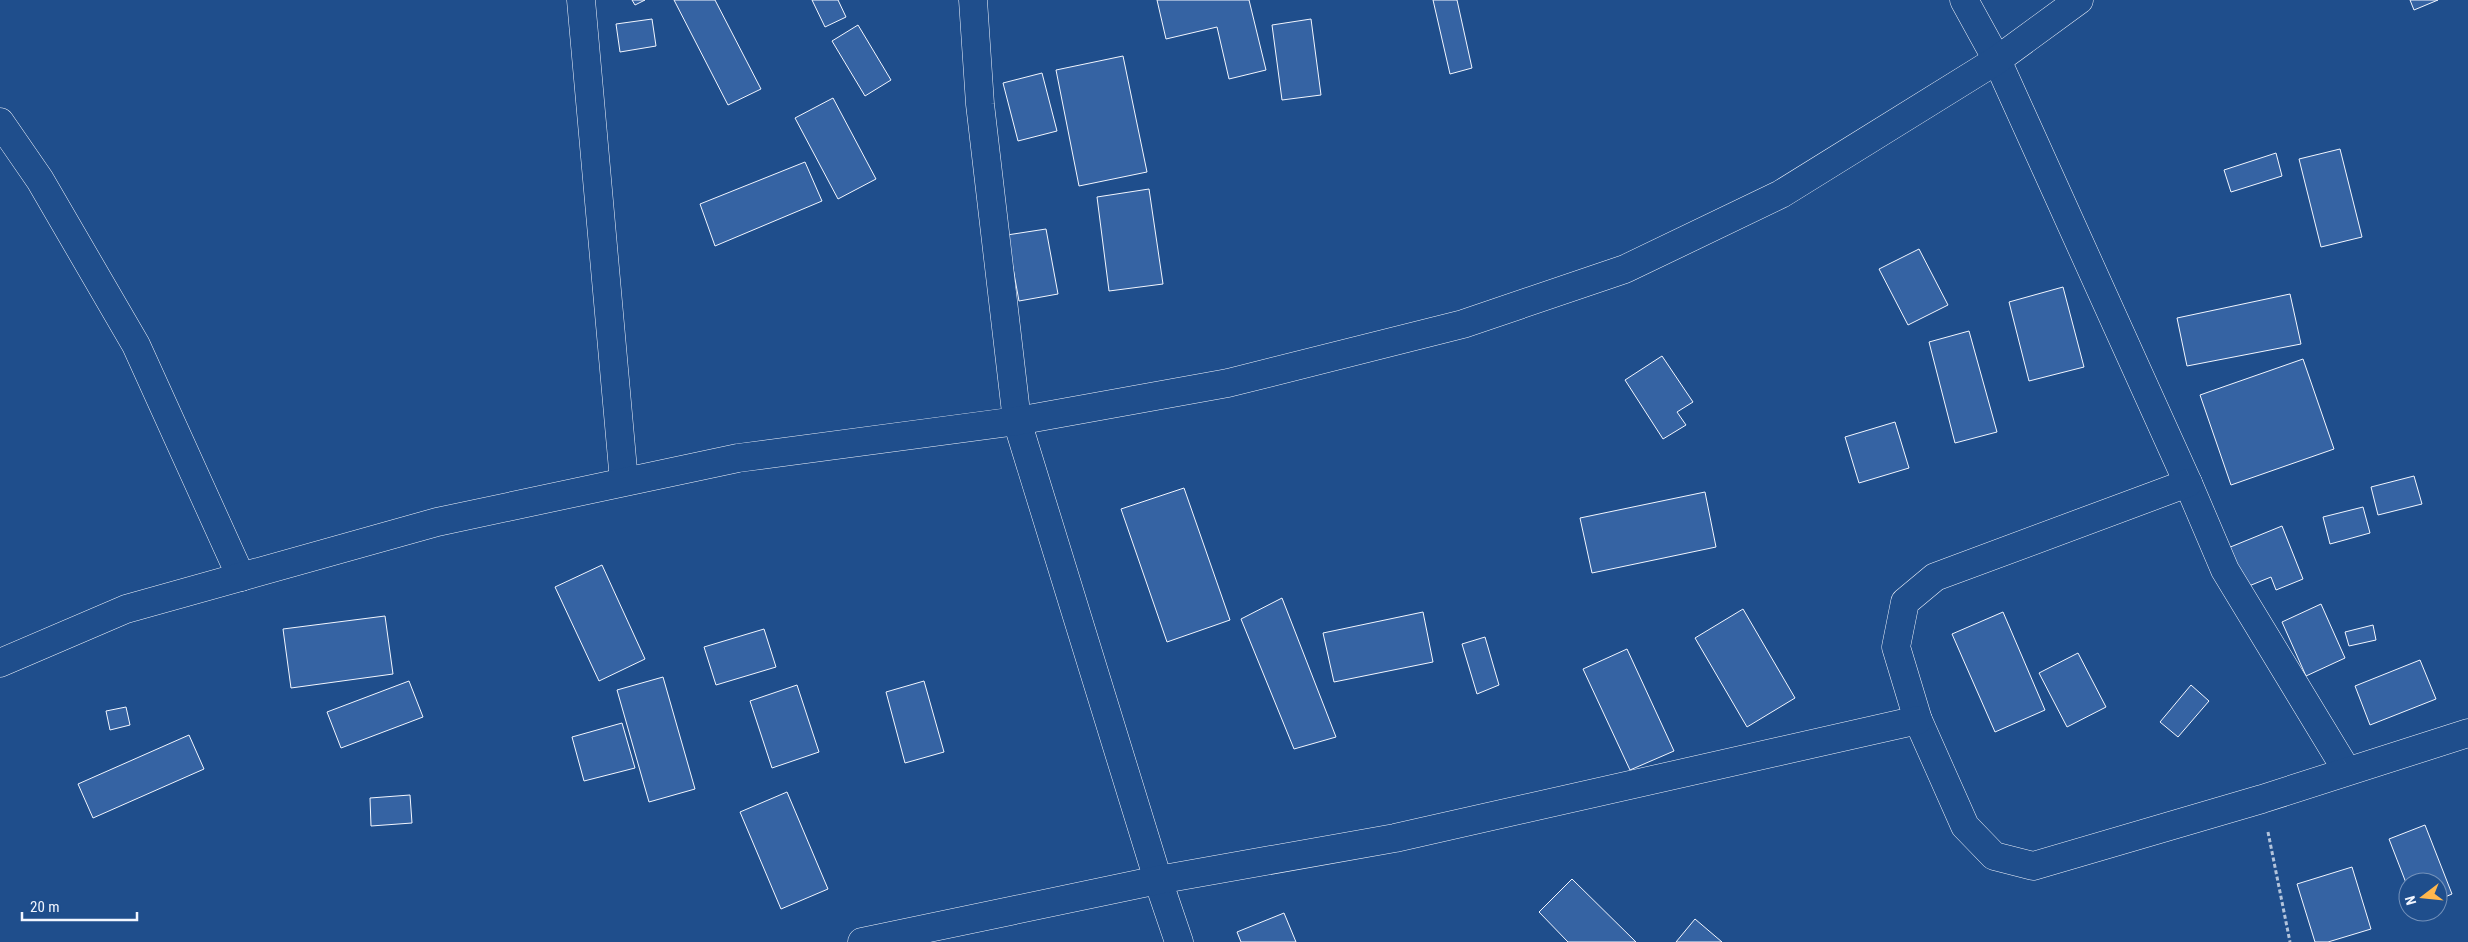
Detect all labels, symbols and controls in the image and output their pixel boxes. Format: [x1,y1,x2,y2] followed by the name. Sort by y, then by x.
[2398,872,2448,922] north arrow
[22,890,138,922] scale bar
[2402,894,2419,907] text: N
[30,898,60,916] text: 20 m

